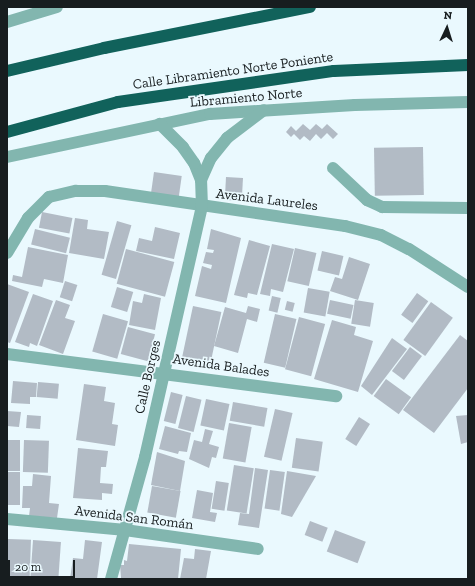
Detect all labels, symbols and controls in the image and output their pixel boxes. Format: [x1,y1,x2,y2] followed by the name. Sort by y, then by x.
[427,8,467,48] north arrow
[443,9,453,22] text: N
[132,49,334,93] street label: Calle Libramiento Norte Poniente
[189,85,303,111] street label: Libramiento Norte
[215,185,319,215] street label: Avenida Laureles
[131,339,165,415] street label: Calle Borges
[172,351,270,381] street label: Avenida Balades
[74,502,194,534] street label: Avenida San Román
[10,552,77,578] scale bar
[15,560,41,574] text: 20 m

